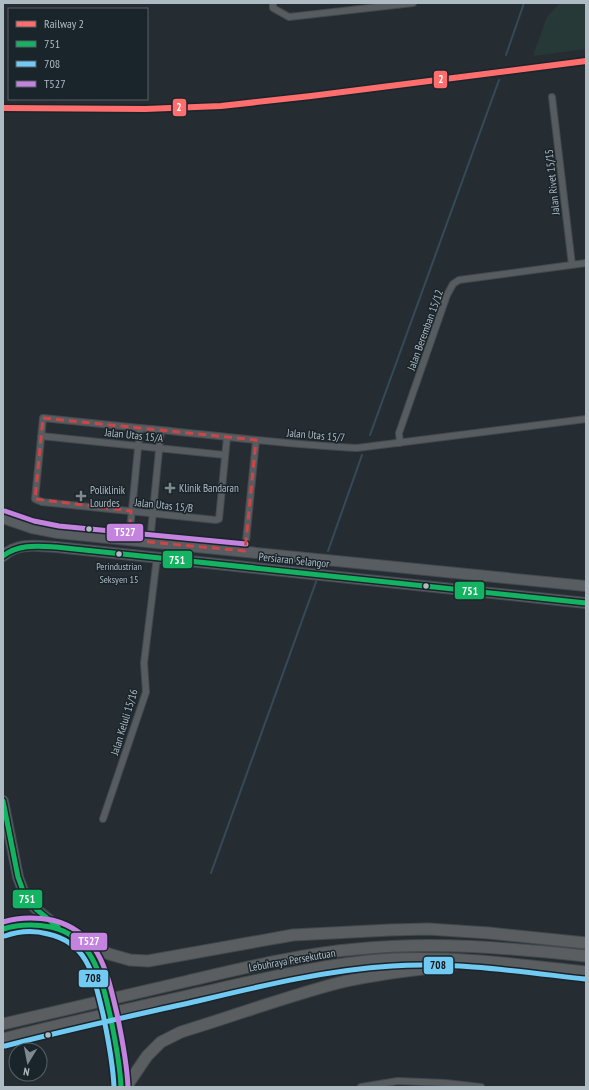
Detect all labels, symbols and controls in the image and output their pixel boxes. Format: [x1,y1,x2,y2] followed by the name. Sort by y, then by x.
[8,8,148,100] legend
[44,16,84,31] text: Railway 2
[44,36,60,51] text: 751
[44,56,60,71] text: 708
[433,70,448,89] line badge: 2
[438,72,444,86] text: 2
[44,76,66,91] text: T527
[172,98,187,117] line badge: 2
[176,100,182,114] text: 2
[542,148,563,217] street label: Jalan Rivet 15/15
[404,288,446,373] street label: Jalan Beremban 15/12
[103,425,165,445] street label: Jalan Utas 15/A
[285,425,346,445] street label: Jalan Utas 15/7
[179,481,239,495] place label: Klinik Bandaran
[164,482,176,494] marker: Klinik Bandaran
[90,483,126,510] place label: Poliklinik Lourdes
[75,490,87,502] marker: Poliklinik Lourdes
[133,495,194,515] street label: Jalan Utas 15/B
[106,523,144,542] line badge: T527
[84,524,94,534] unlabelled marker
[115,525,136,539] text: T527
[114,549,124,559] marker: Perindustrian Seksyen 15
[258,549,330,571] street label: Persiaran Selangor
[162,550,193,569] line badge: 751
[169,553,185,567] text: 751
[96,560,142,586] place label: Perindustrian Seksyen 15
[421,581,431,591] unlabelled marker
[454,581,485,600] line badge: 751
[462,584,478,598] text: 751
[107,687,141,758] street label: Jalan Keluli 15/16
[12,889,43,909] line badge: 751
[19,892,35,906] text: 751
[70,932,108,951] line badge: T527
[79,934,100,948] text: T527
[248,945,337,975] street label: Lebuhraya Persekutuan
[423,956,454,975] line badge: 708
[430,958,446,972] text: 708
[78,969,109,988] line badge: 708
[85,971,101,985] text: 708
[43,1030,53,1040] unlabelled marker
[8,1042,48,1082] north arrow
[22,1064,30,1079] text: N

